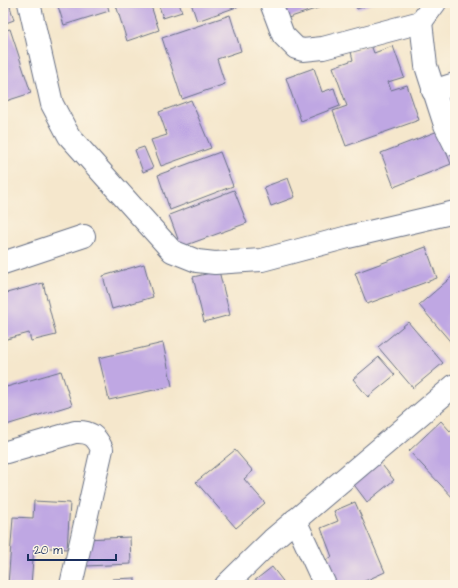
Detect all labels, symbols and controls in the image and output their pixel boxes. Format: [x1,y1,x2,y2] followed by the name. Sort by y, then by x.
[28,536,116,562] scale bar
[34,542,63,559] text: 20 m

